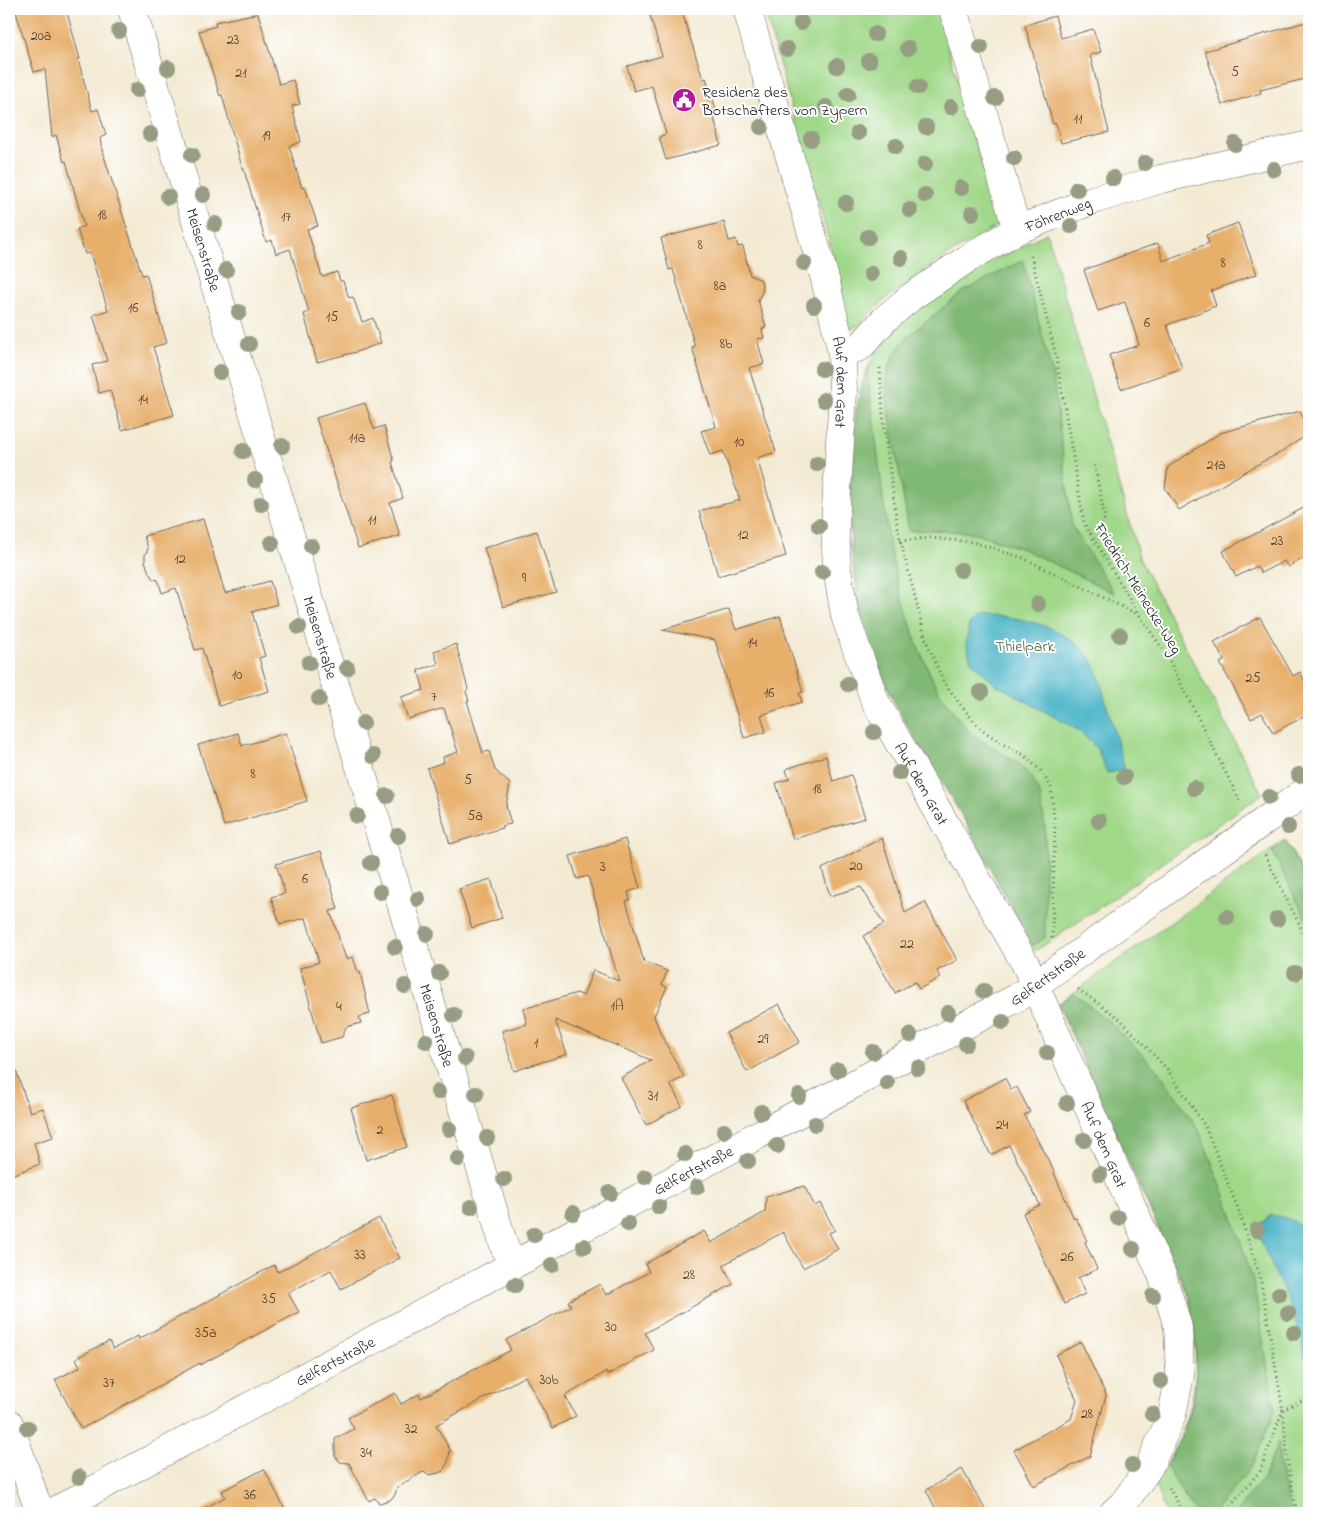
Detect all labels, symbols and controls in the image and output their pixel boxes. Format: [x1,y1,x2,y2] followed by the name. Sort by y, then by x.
[31,26,51,47] house number: 20a
[227,30,240,51] house number: 23
[1231,62,1239,83] house number: 5
[235,63,247,84] house number: 21
[701,81,868,123] place label: Residenz des Botschafters von Zypern
[671,87,697,113] public building icon: Residenz des Botschafters von Zypern
[1074,109,1083,130] house number: 11
[262,126,271,147] house number: 19
[1021,192,1095,240] street label: Föhrenweg
[97,205,107,226] house number: 18
[179,205,226,295] street label: Meisenstraße
[281,207,291,228] house number: 17
[697,235,703,256] house number: 8
[1220,253,1226,274] house number: 8
[714,276,726,297] house number: 8a
[128,298,138,319] house number: 16
[326,307,338,328] house number: 15
[1144,313,1150,334] house number: 6
[720,334,733,355] house number: 8b
[825,334,853,429] street label: Auf dem Grat
[138,390,148,411] house number: 14
[349,428,365,449] house number: 11a
[734,432,744,453] house number: 10
[1207,455,1225,476] house number: 21a
[368,510,377,531] house number: 11
[1087,518,1187,659] street label: Friedrich-Meinecke-Weg
[737,525,749,546] house number: 12
[1271,531,1284,552] house number: 23
[174,549,186,570] house number: 12
[522,568,527,589] house number: 9
[295,593,343,683] street label: Meisenstraße
[747,633,757,654] house number: 14
[996,635,1055,659] park label: Thielpark
[232,665,242,686] house number: 10
[1246,668,1260,689] house number: 25
[764,683,774,704] house number: 16
[431,687,437,708] house number: 7
[887,738,954,831] street label: Auf dem Grat
[250,764,256,785] house number: 8
[464,770,472,791] house number: 5
[812,779,822,800] house number: 18
[467,806,483,827] house number: 5a
[849,856,863,877] house number: 20
[600,857,606,878] house number: 3
[302,869,308,890] house number: 6
[900,934,914,955] house number: 22
[1006,942,1092,1013] street label: Gelfertstraße
[412,981,460,1071] street label: Meisenstraße
[610,996,624,1017] house number: 1A
[336,997,342,1018] house number: 4
[757,1029,769,1050] house number: 29
[534,1033,539,1054] house number: 1
[648,1086,659,1107] house number: 31
[1073,1098,1133,1193] street label: Auf dem Grat
[996,1115,1009,1136] house number: 24
[377,1120,384,1141] house number: 2
[649,1140,739,1202] street label: Gelfertstraße
[354,1245,366,1266] house number: 33
[1060,1247,1074,1268] house number: 26
[683,1265,695,1286] house number: 28
[262,1289,276,1310] house number: 35
[605,1317,617,1338] house number: 30
[195,1323,217,1344] house number: 35a
[291,1331,381,1394] street label: Gelfertstraße
[539,1370,559,1391] house number: 30b
[103,1373,115,1394] house number: 37
[1081,1404,1093,1425] house number: 28
[405,1419,417,1440] house number: 32
[360,1443,372,1464] house number: 34
[244,1485,256,1506] house number: 36

